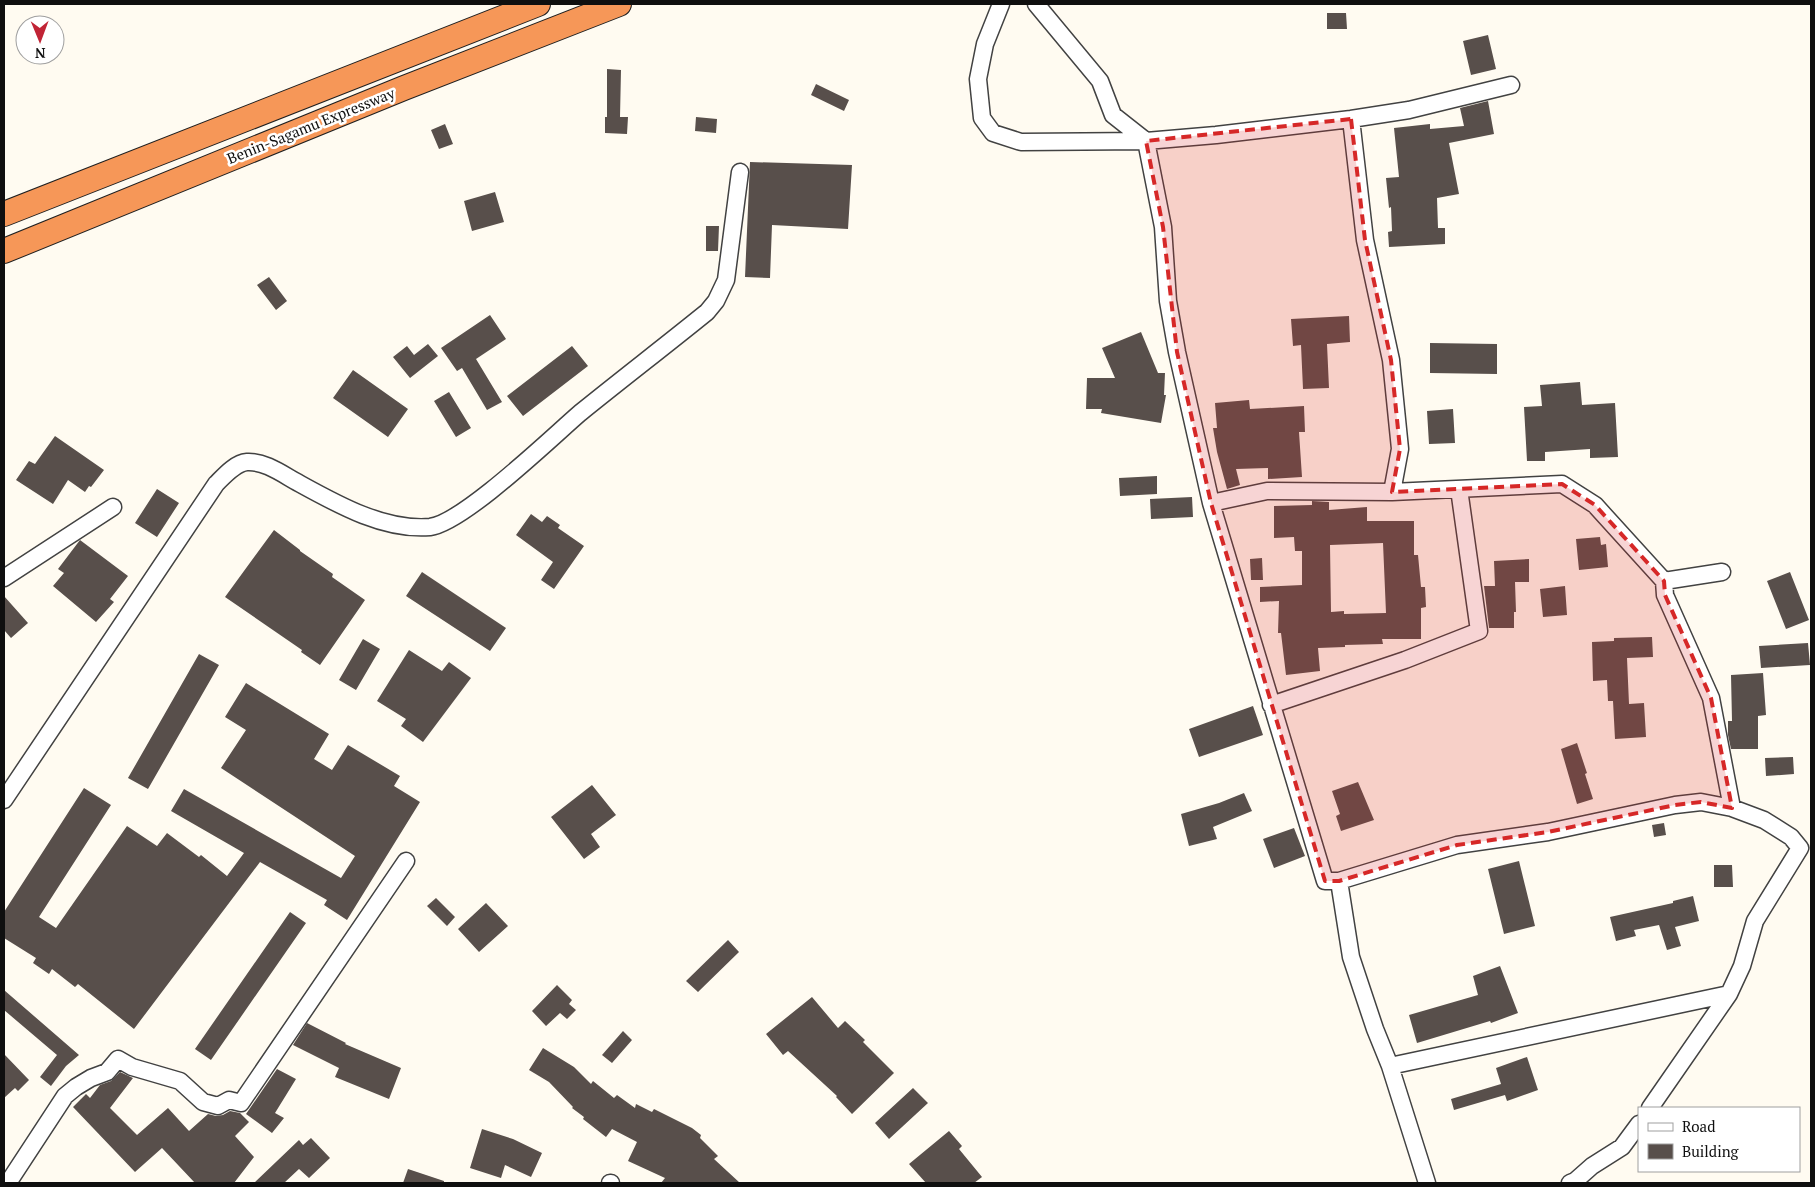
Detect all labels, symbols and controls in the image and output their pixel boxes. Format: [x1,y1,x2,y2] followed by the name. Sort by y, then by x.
[15,15,65,65] north arrow
[34,44,46,63] text: N
[224,82,398,168] street label: Benin-Sagamu Expressway
[1638,1107,1800,1172] legend
[1682,1116,1715,1136] text: Road
[1682,1141,1740,1161] text: Building

